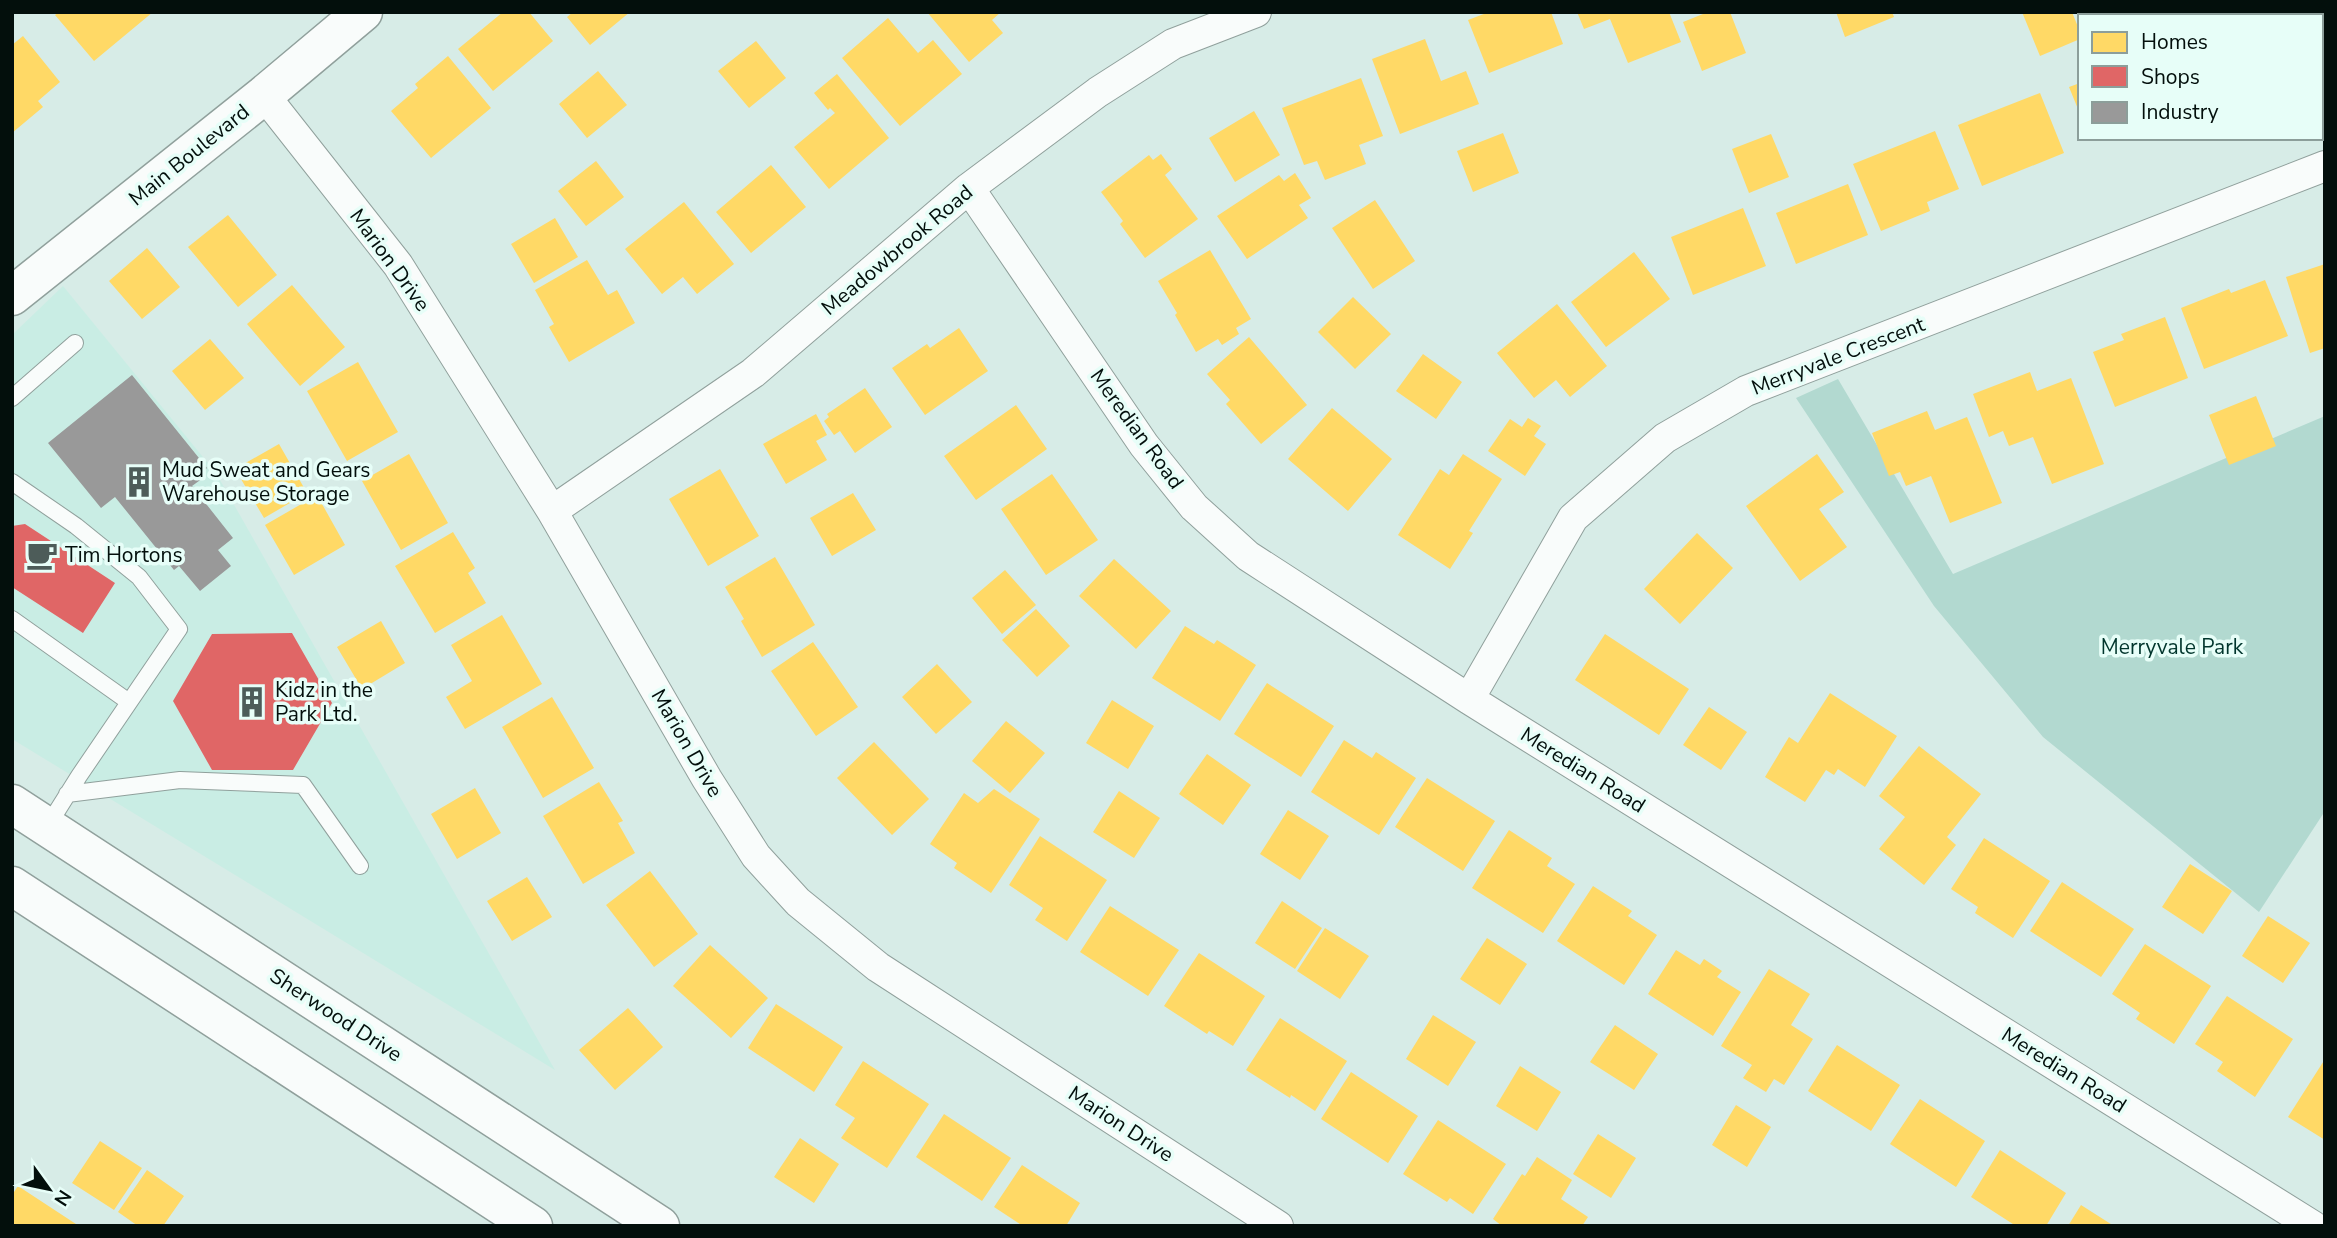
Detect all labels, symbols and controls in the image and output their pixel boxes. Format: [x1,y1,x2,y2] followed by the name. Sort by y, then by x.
[2078,14,2323,140] legend
[2141,28,2208,56] text: Homes
[2141,63,2200,91] text: Shops
[123,98,255,212] street label: Main Boulevard
[2141,98,2219,126] text: Industry
[815,178,979,322] street label: Meadowbrook Road
[343,203,437,317] street label: Marion Drive
[1747,310,1929,402] street label: Merryvale Crescent
[1084,363,1190,495] street label: Meredian Road
[162,456,370,508] place label: Mud Sweat and Gears Warehouse Storage
[122,465,156,499] building icon: Mud Sweat and Gears Warehouse Storage
[25,538,59,572] cafe icon: Tim Hortons
[65,541,183,569] place label: Tim Hortons
[2101,633,2244,661] park label: Merryvale Park
[275,676,373,728] place label: Kidz in the Park Ltd.
[645,684,729,802] street label: Marion Drive
[235,685,269,719] building icon: Kidz in the Park Ltd.
[1515,720,1651,820] street label: Meredian Road
[264,962,408,1068] street label: Sherwood Drive
[1996,1020,2132,1120] street label: Meredian Road
[1063,1080,1179,1168] street label: Marion Drive
[14,1154,84,1224] north arrow
[48,1185,77,1211] text: N

